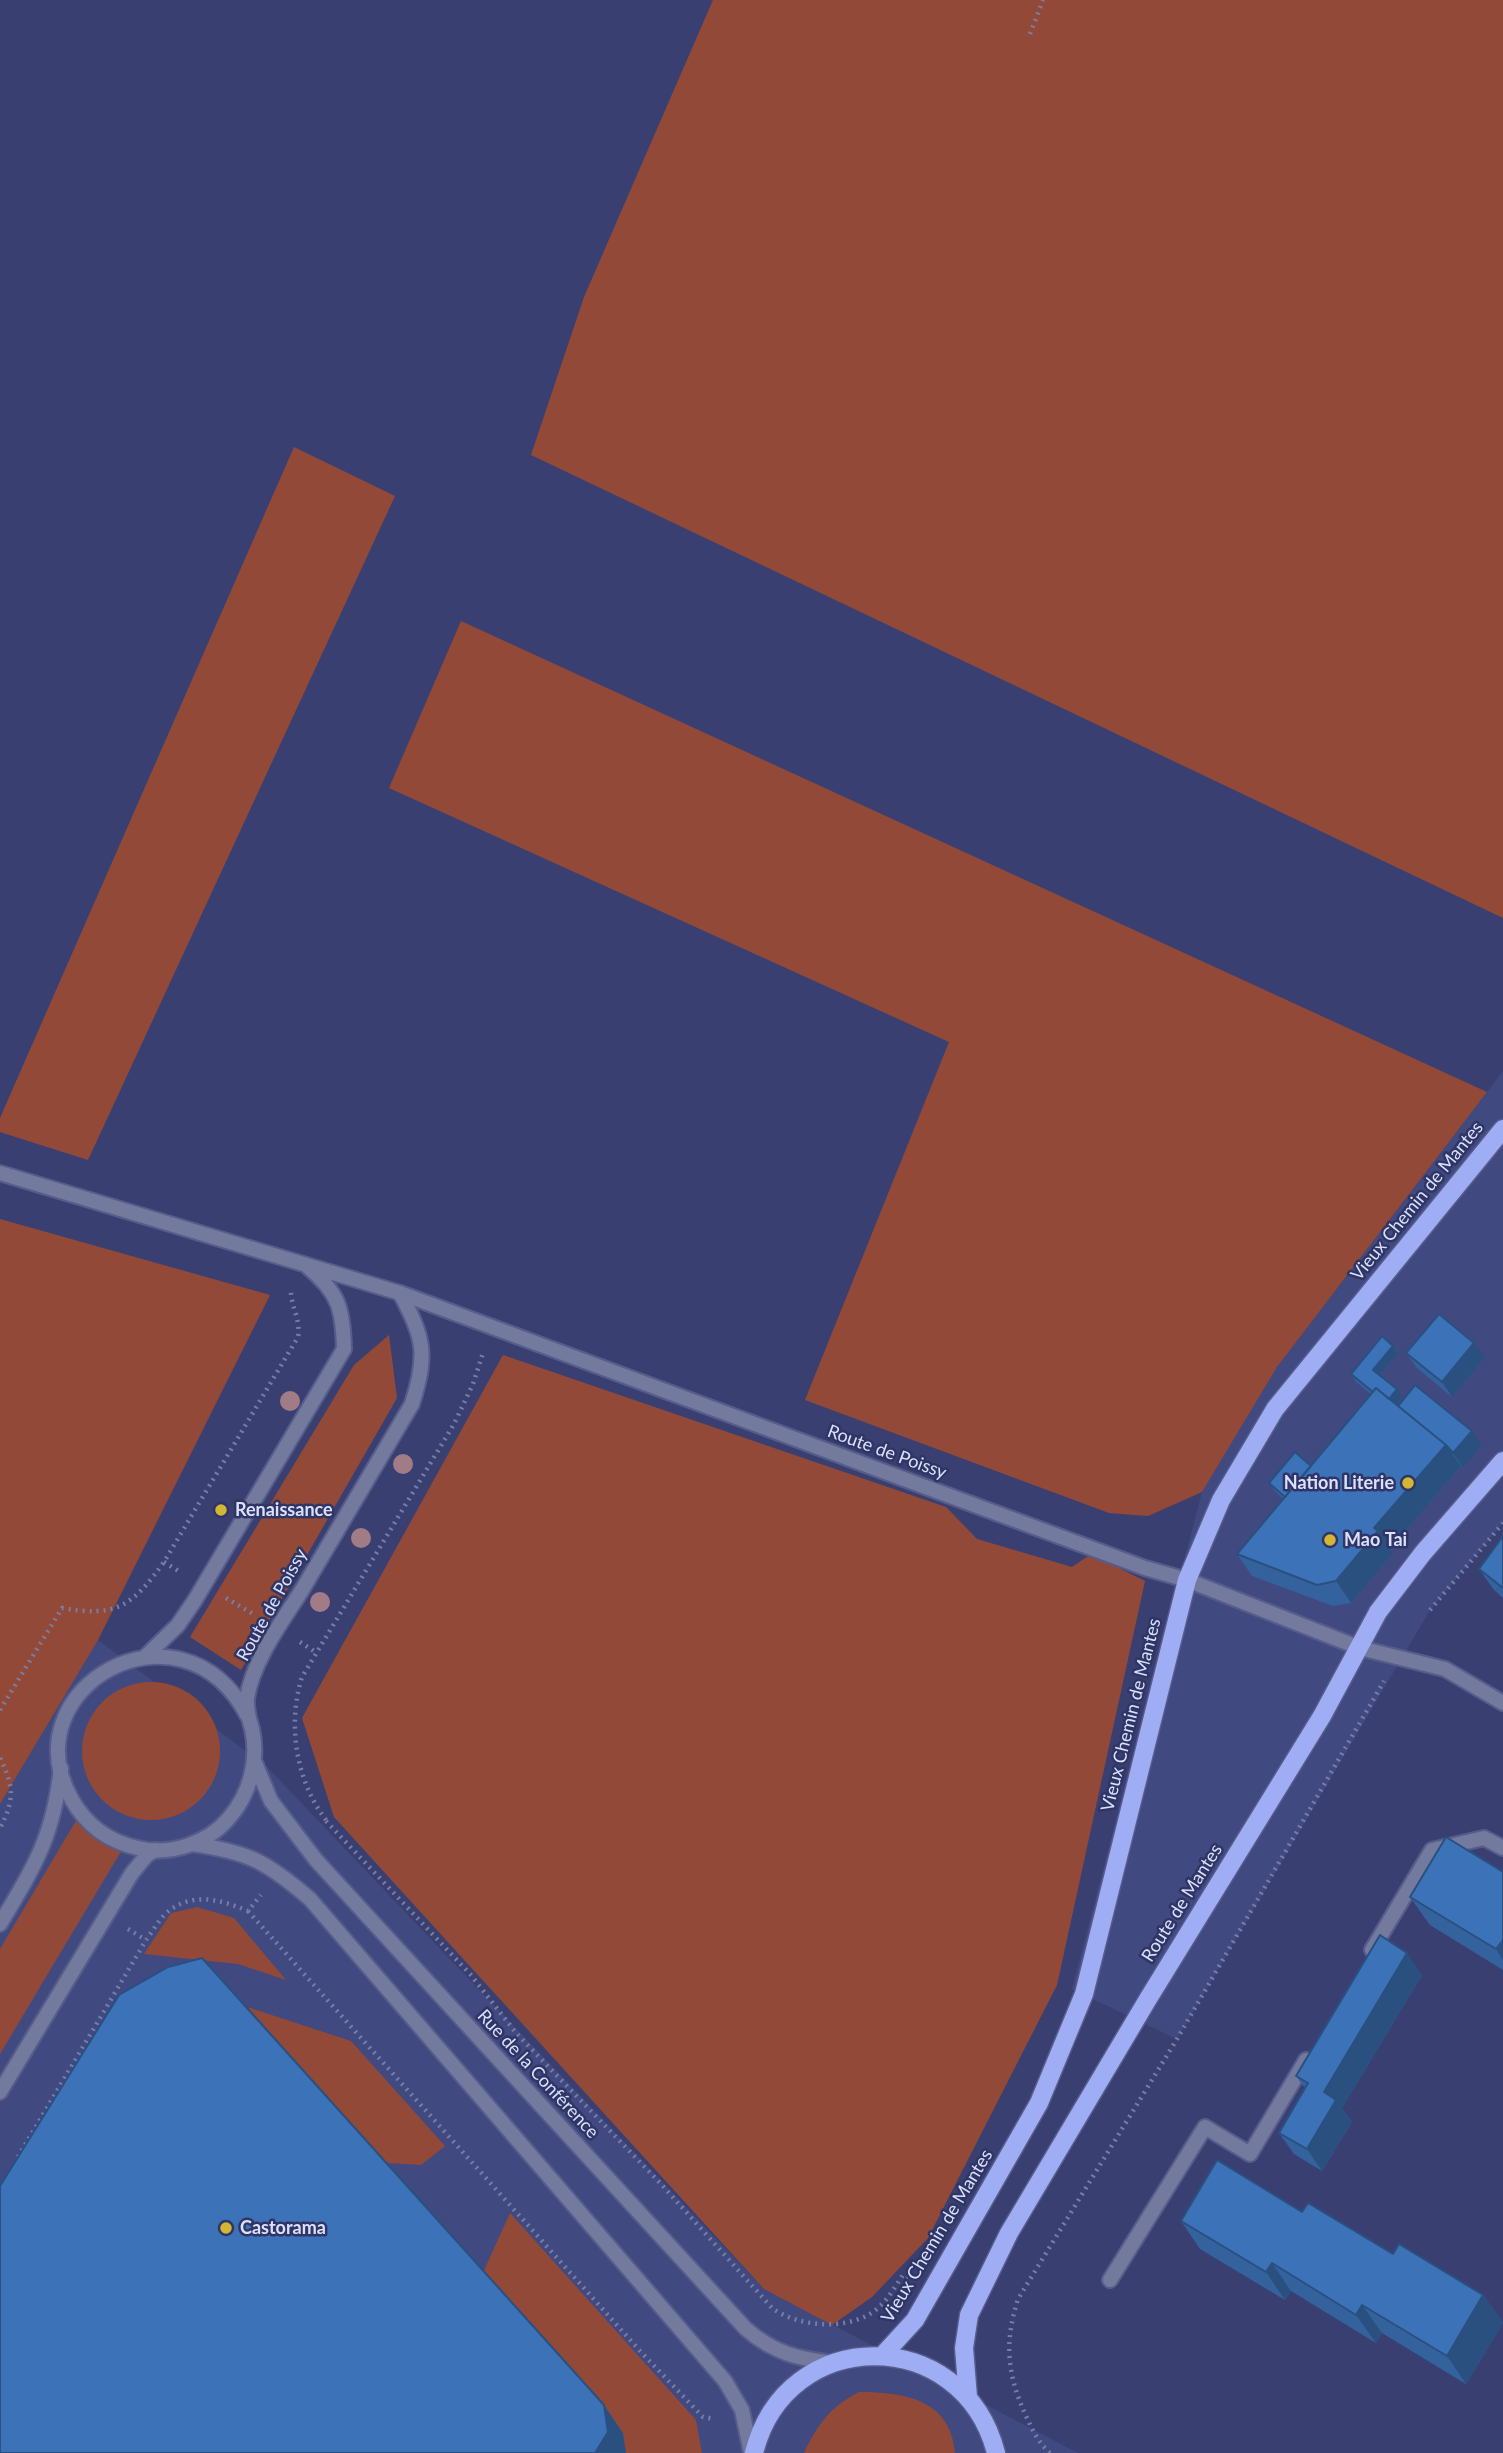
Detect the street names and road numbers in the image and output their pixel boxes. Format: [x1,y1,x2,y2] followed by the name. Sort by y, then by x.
[1346,1117,1488,1285] street label: Vieux Chemin de Mantes
[824,1420,950,1484] street label: Route de Poissy
[232,1545,312,1665] street label: Route de Poissy
[1097,1616,1165,1814] street label: Vieux Chemin de Mantes
[1137,1840,1227,1966] street label: Route de Mantes
[473,2005,603,2143] street label: Rue de la Conférence
[877,2146,997,2326] street label: Vieux Chemin de Mantes

